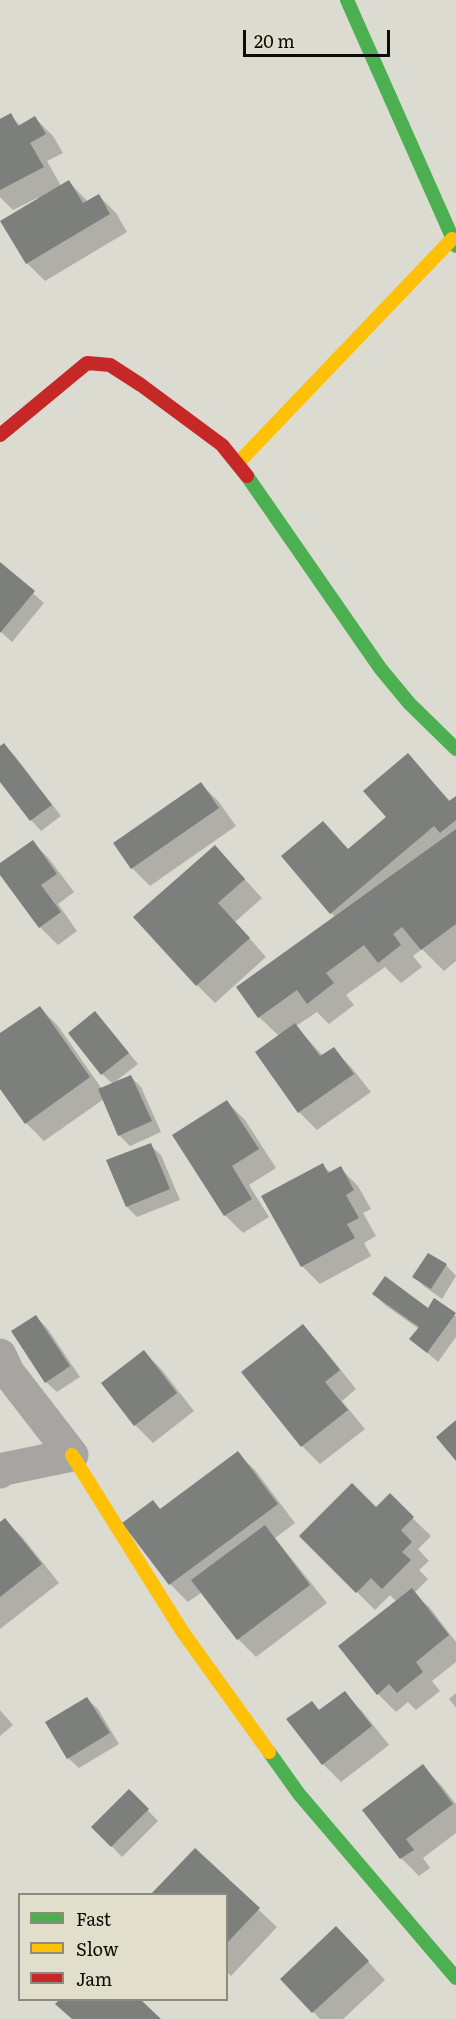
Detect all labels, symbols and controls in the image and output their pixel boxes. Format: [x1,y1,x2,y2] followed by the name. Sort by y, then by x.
[246,18,393,56] scale bar
[254,27,295,54] text: 20 m
[18,1893,228,2001] legend
[76,1905,111,1932] text: Fast
[76,1935,118,1962] text: Slow
[76,1965,112,1992] text: Jam

